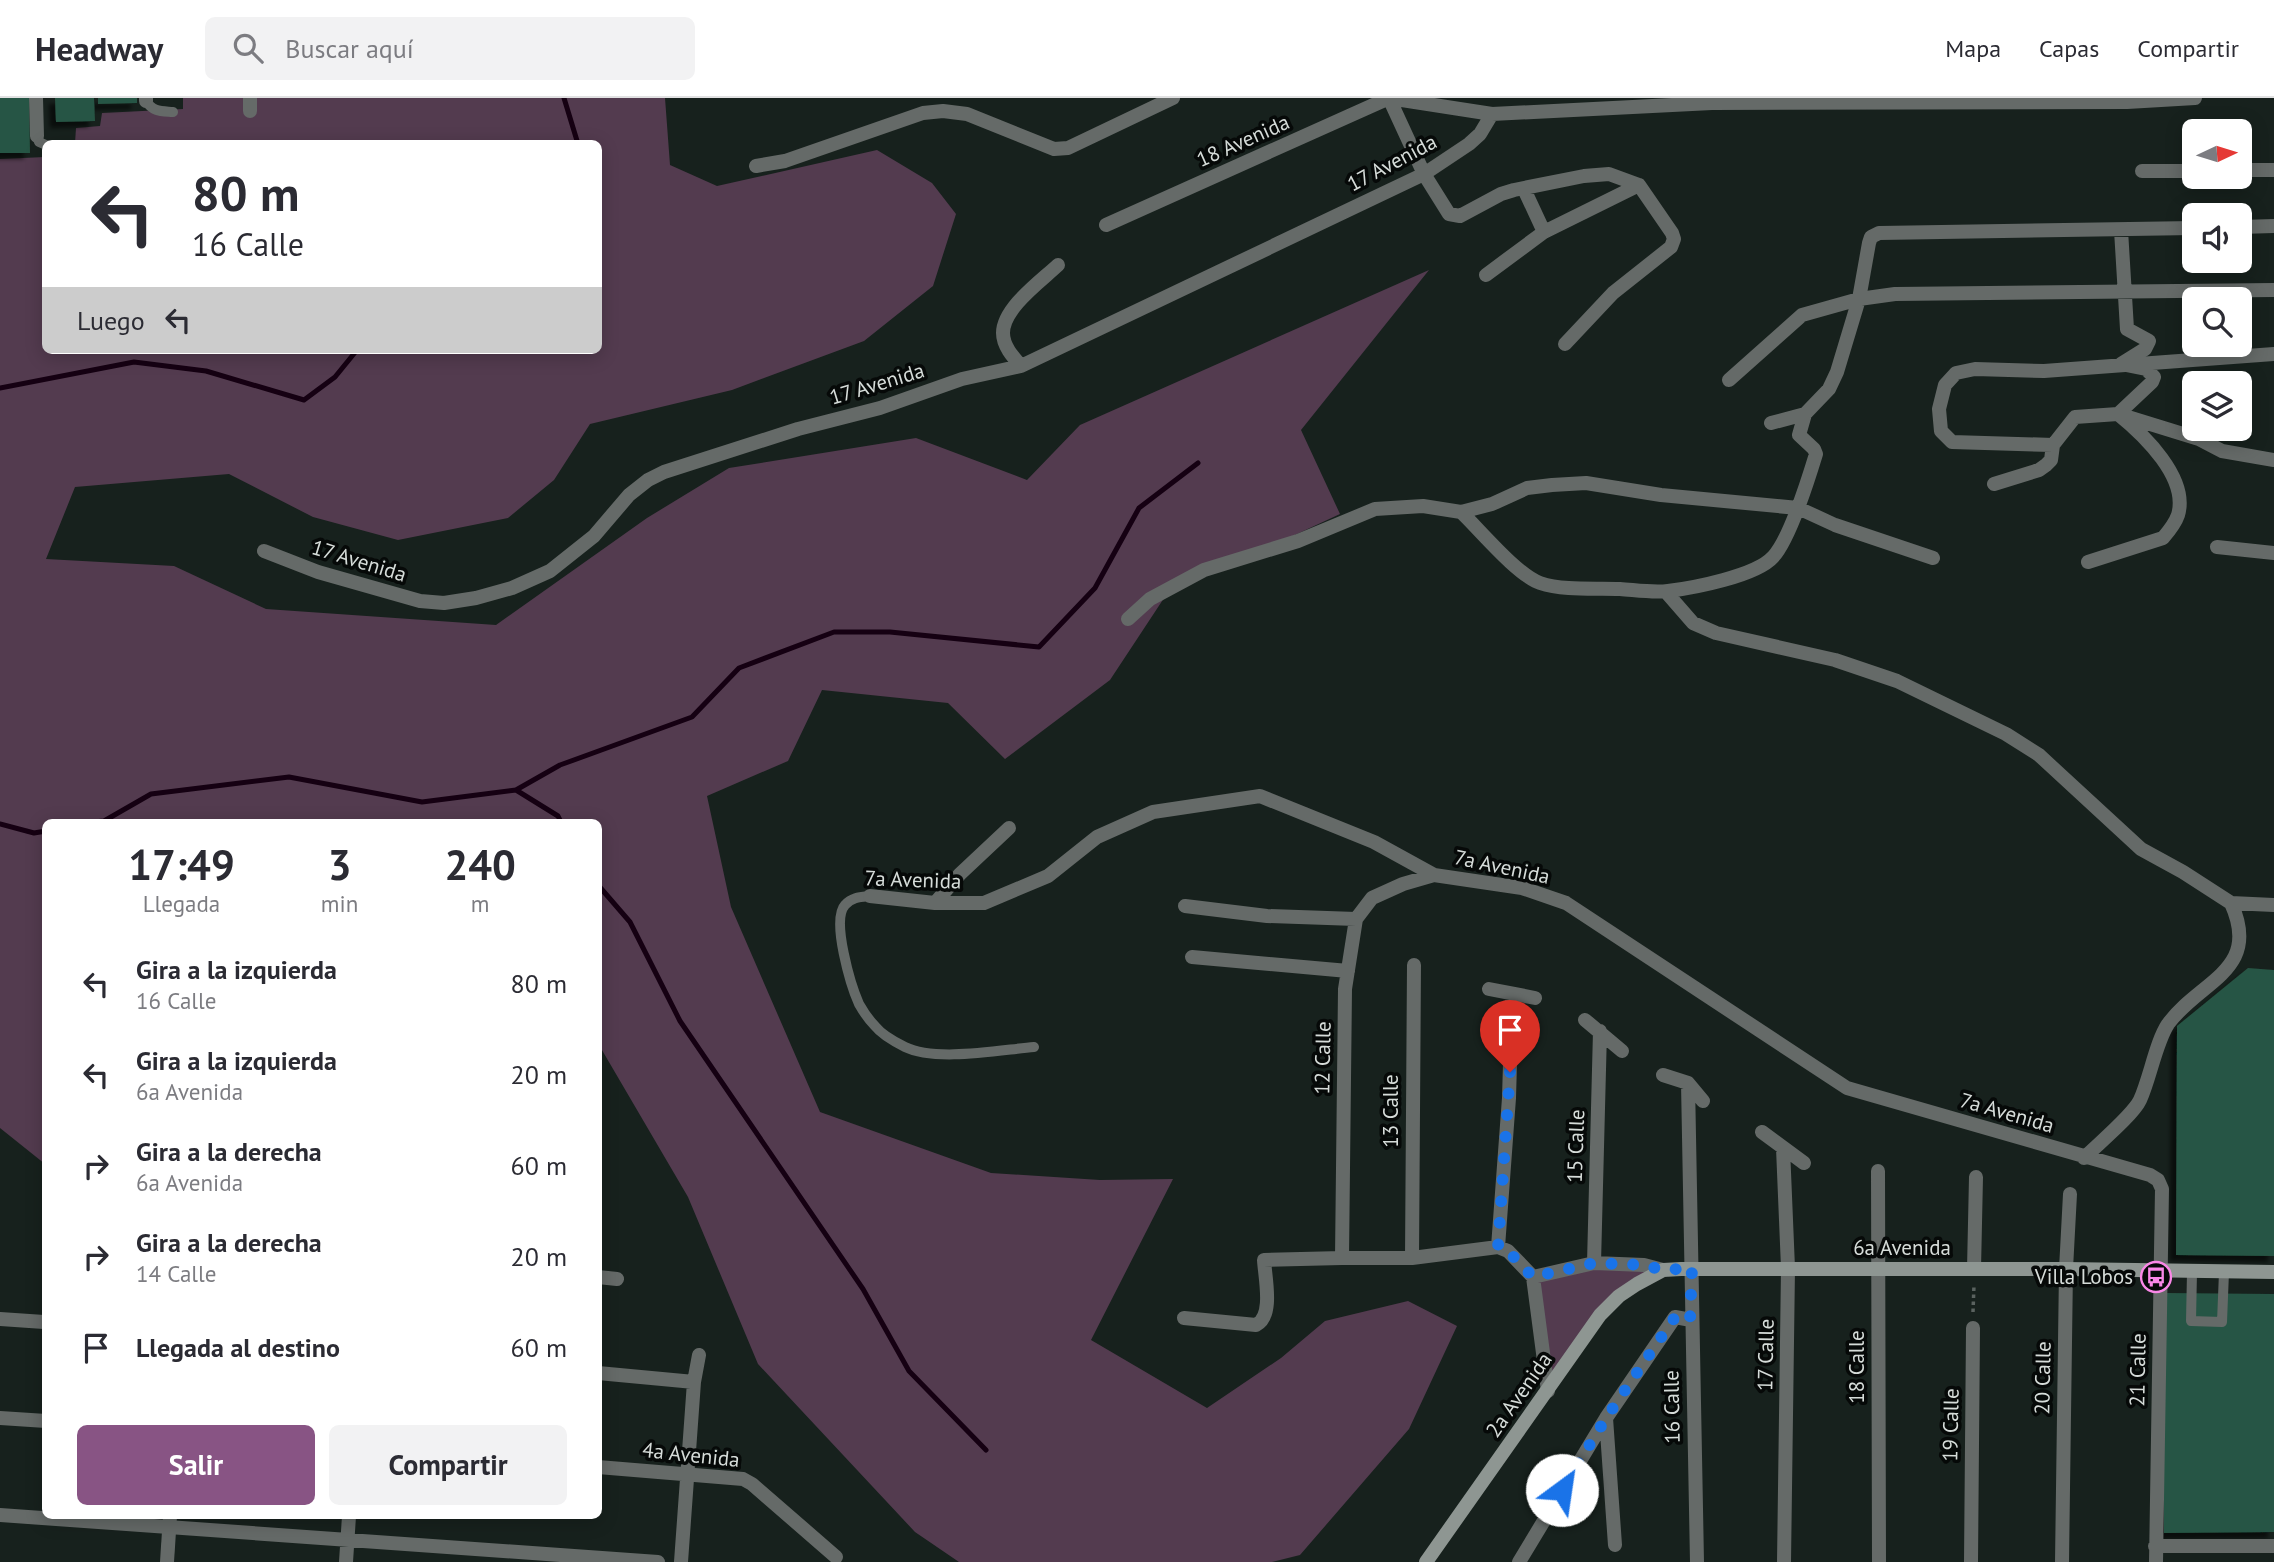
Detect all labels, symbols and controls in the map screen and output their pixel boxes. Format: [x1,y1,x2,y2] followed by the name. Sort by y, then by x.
[205,17,695,80] search box
[35,27,163,70] text: Headway
[229,29,267,67] icon: search
[285,32,414,65] text: Buscar aquí
[1945,33,2001,64] text: Mapa
[2039,33,2099,64] text: Capas
[2137,33,2239,64] text: Compartir
[1192,108,1293,173] street label: 18 Avenida
[2182,119,2252,189] north arrow
[2182,119,2252,441] map controls
[1342,128,1441,197] street label: 17 Avenida
[192,161,299,225] text: 80 m
[77,168,168,259] icon: left
[2182,203,2252,273] button: sound
[192,223,304,265] text: 16 Calle
[2182,287,2252,357] button: search
[159,301,197,339] icon: left
[77,304,145,337] text: Luego
[826,356,927,411] street label: 17 Avenida
[2182,371,2252,441] button: layers
[309,533,410,588] street label: 17 Avenida
[128,837,235,892] text: 17:49
[328,837,351,892] text: 3
[444,837,516,892] text: 240
[1452,843,1552,890] street label: 7a Avenida
[864,864,962,895] street label: 7a Avenida
[143,889,220,918] text: Llegada
[321,889,358,918] text: min
[471,889,489,918] text: m
[136,953,337,986] text: Gira a la izquierda
[77,965,115,1003] icon: left
[511,967,567,1000] text: 80 m
[136,986,216,1015] text: 16 Calle
[1480,1000,1540,1072] pin
[1491,1011,1529,1049] icon: arrive
[1308,1021,1337,1095] street label: 12 Calle
[136,1044,337,1077] text: Gira a la izquierda
[77,1056,115,1094] icon: left
[511,1058,567,1091] text: 20 m
[1377,1074,1404,1148] street label: 13 Calle
[136,1077,243,1106] text: 6a Avenida
[1957,1086,2057,1139] street label: 7a Avenida
[1561,1109,1590,1183] street label: 15 Calle
[136,1135,322,1168] text: Gira a la derecha
[77,1147,115,1185] icon: right
[511,1149,567,1182] text: 60 m
[136,1168,243,1197] text: 6a Avenida
[136,1226,322,1259] text: Gira a la derecha
[1853,1234,1951,1261] street label: 6a Avenida
[77,1238,115,1276] icon: right
[511,1240,567,1273] text: 20 m
[136,1259,216,1288] text: 14 Calle
[2139,1260,2173,1294] bus stop icon: Villa Lobos
[2034,1263,2133,1290] place label: Villa Lobos
[1751,1319,1780,1391] street label: 17 Calle
[77,1329,115,1367] icon: arrive
[1843,1330,1870,1404] street label: 18 Calle
[136,1331,340,1364] text: Llegada al destino
[511,1331,567,1364] text: 60 m
[2123,1333,2152,1407] street label: 21 Calle
[2028,1341,2057,1415] street label: 20 Calle
[1480,1347,1558,1442] street label: 2a Avenida
[1657,1370,1686,1444] street label: 16 Calle
[1936,1388,1965,1462] street label: 19 Calle
[77,1425,315,1505] button: Salir
[329,1425,567,1505] button: Compartir
[641,1436,741,1473] street label: 4a Avenida
[1525,1453,1599,1527] position arrow

